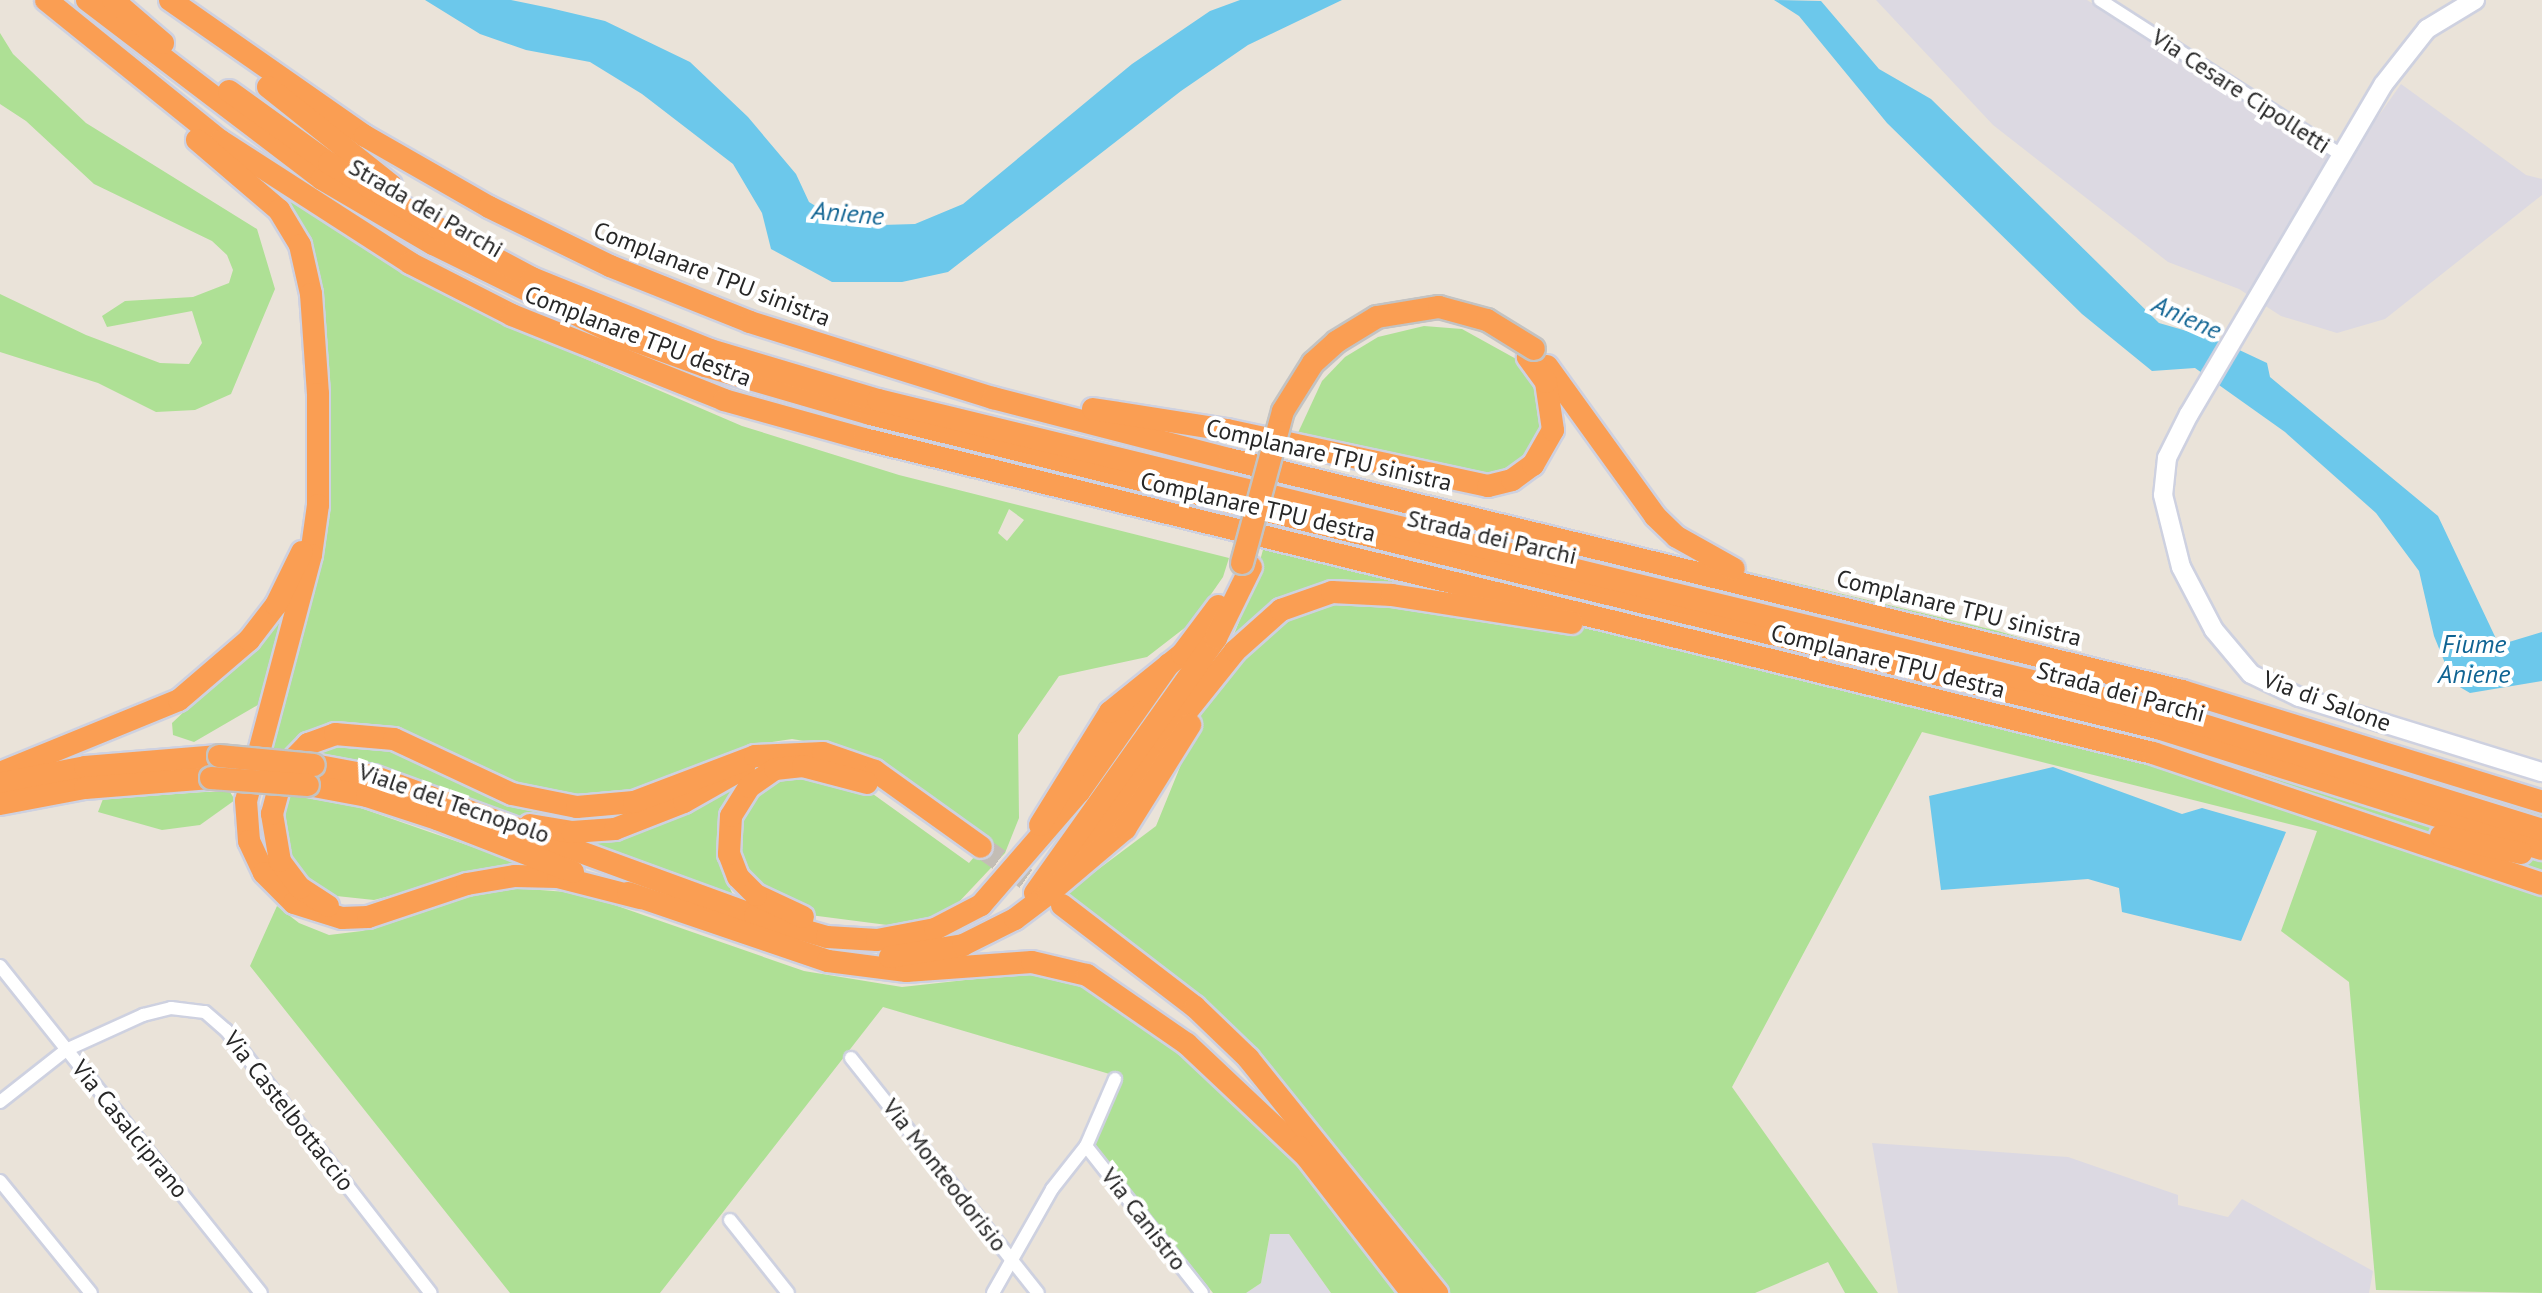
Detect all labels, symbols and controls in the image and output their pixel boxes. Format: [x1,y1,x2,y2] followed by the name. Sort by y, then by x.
[2146,23,2336,159] street label: Via Cesare Cipolletti
[344,152,508,264] street label: Strada dei Parchi
[811,194,885,232] water label: Aniene
[589,215,835,333] street label: Complanare TPU sinistra
[520,279,756,393] street label: Complanare TPU destra
[2148,288,2226,346] water label: Aniene
[1203,413,1455,497] street label: Complanare TPU sinistra
[1137,466,1379,548] street label: Complanare TPU destra
[1404,503,1580,571] street label: Strada dei Parchi
[1833,564,2085,652] street label: Complanare TPU sinistra
[1768,618,2008,704] street label: Complanare TPU destra
[2438,628,2510,690] water label: Fiume Aniene
[2034,656,2208,728] street label: Strada dei Parchi
[2259,665,2395,737] street label: Via di Salone
[354,757,554,849] street label: Viale del Tecnopolo
[218,1025,360,1197] street label: Via Castelbottaccio
[66,1054,194,1204] street label: Via Casalciprano
[876,1093,1014,1257] street label: Via Monteodorisio
[1095,1162,1193,1276] street label: Via Canistro

